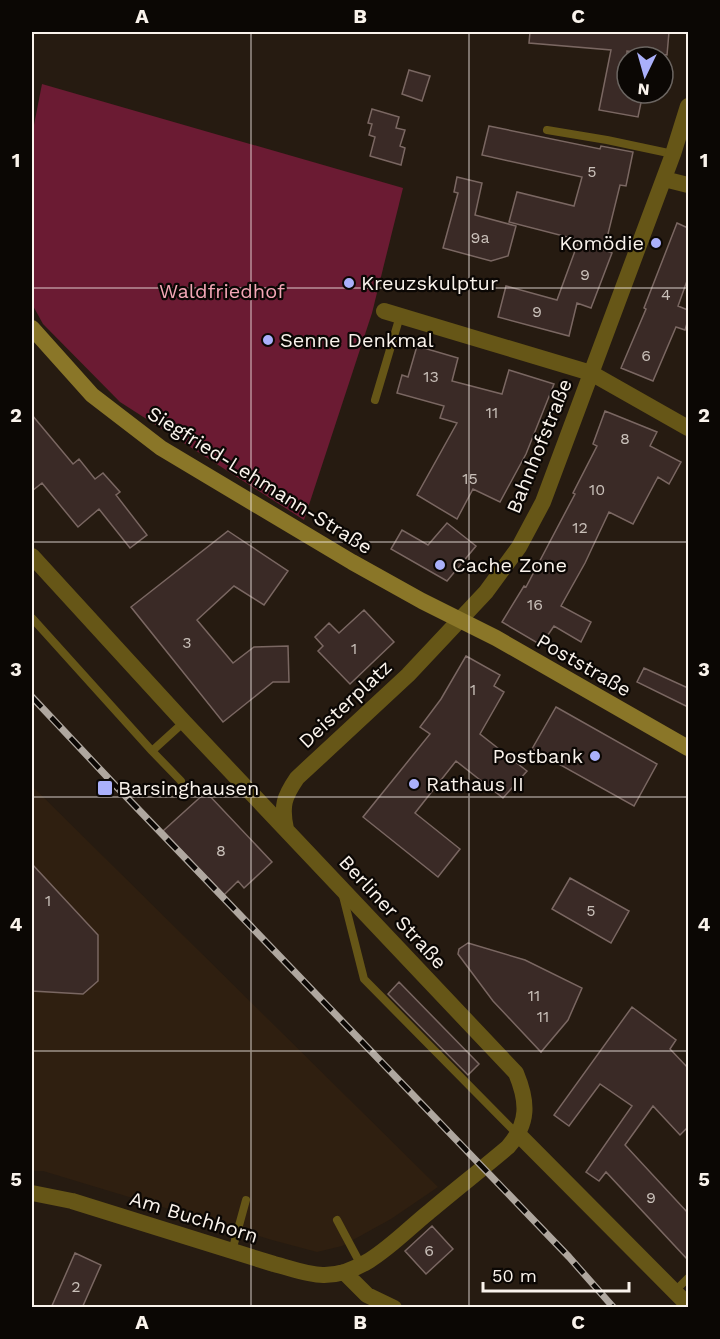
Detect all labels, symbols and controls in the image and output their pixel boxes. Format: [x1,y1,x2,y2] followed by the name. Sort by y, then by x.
[135,4,149,28] text: A
[353,4,367,28] text: B
[571,4,585,28] text: C
[615,45,675,105] north arrow
[637,79,650,99] text: N
[12,148,20,172] text: 1
[700,148,708,172] text: 1
[587,162,597,181] house number: 5
[471,228,489,247] house number: 9a
[559,231,644,255] place label: Komödie
[649,236,663,250] marker: Komödie
[580,265,590,284] house number: 9
[361,271,498,295] place label: Kreuzskulptur
[342,276,356,290] marker: Kreuzskulptur
[159,279,285,303] park label: Waldfriedhof
[661,285,671,304] house number: 4
[532,302,542,321] house number: 9
[280,328,434,352] place label: Senne Denkmal
[261,333,275,347] marker: Senne Denkmal
[641,346,651,365] house number: 6
[423,367,439,386] house number: 13
[501,375,577,517] street label: Bahnhofstraße
[143,401,377,559] street label: Siegfried-Lehmann-Straße
[10,403,22,427] text: 2
[486,403,498,422] house number: 11
[698,403,710,427] text: 2
[620,429,630,448] house number: 8
[462,469,478,488] house number: 15
[589,480,605,499] house number: 10
[572,518,588,537] house number: 12
[452,553,567,577] place label: Cache Zone
[433,558,447,572] marker: Cache Zone
[527,595,543,614] house number: 16
[533,628,635,702] street label: Poststraße
[182,633,192,652] house number: 3
[351,639,357,658] house number: 1
[293,655,397,753] street label: Deisterplatz
[10,657,22,681] text: 3
[698,657,710,681] text: 3
[470,680,476,699] house number: 1
[492,744,583,768] place label: Postbank
[588,749,602,763] marker: Postbank
[426,772,524,796] place label: Rathaus II
[118,776,260,800] place label: Barsinghausen
[407,777,421,791] marker: Rathaus II
[96,779,114,797] marker: Barsinghausen
[216,841,226,860] house number: 8
[334,850,452,974] street label: Berliner Straße
[45,891,51,910] house number: 1
[586,901,596,920] house number: 5
[10,912,23,936] text: 4
[698,912,711,936] text: 4
[528,986,540,1005] house number: 11
[537,1007,549,1026] house number: 11
[10,1167,22,1191] text: 5
[698,1167,710,1191] text: 5
[127,1186,261,1248] street label: Am Buchhorn
[646,1188,656,1207] house number: 9
[424,1241,434,1260] house number: 6
[483,1255,628,1293] scale bar
[492,1265,537,1286] text: 50 m
[71,1277,81,1296] house number: 2
[135,1310,149,1334] text: A
[353,1310,367,1334] text: B
[571,1310,585,1334] text: C

